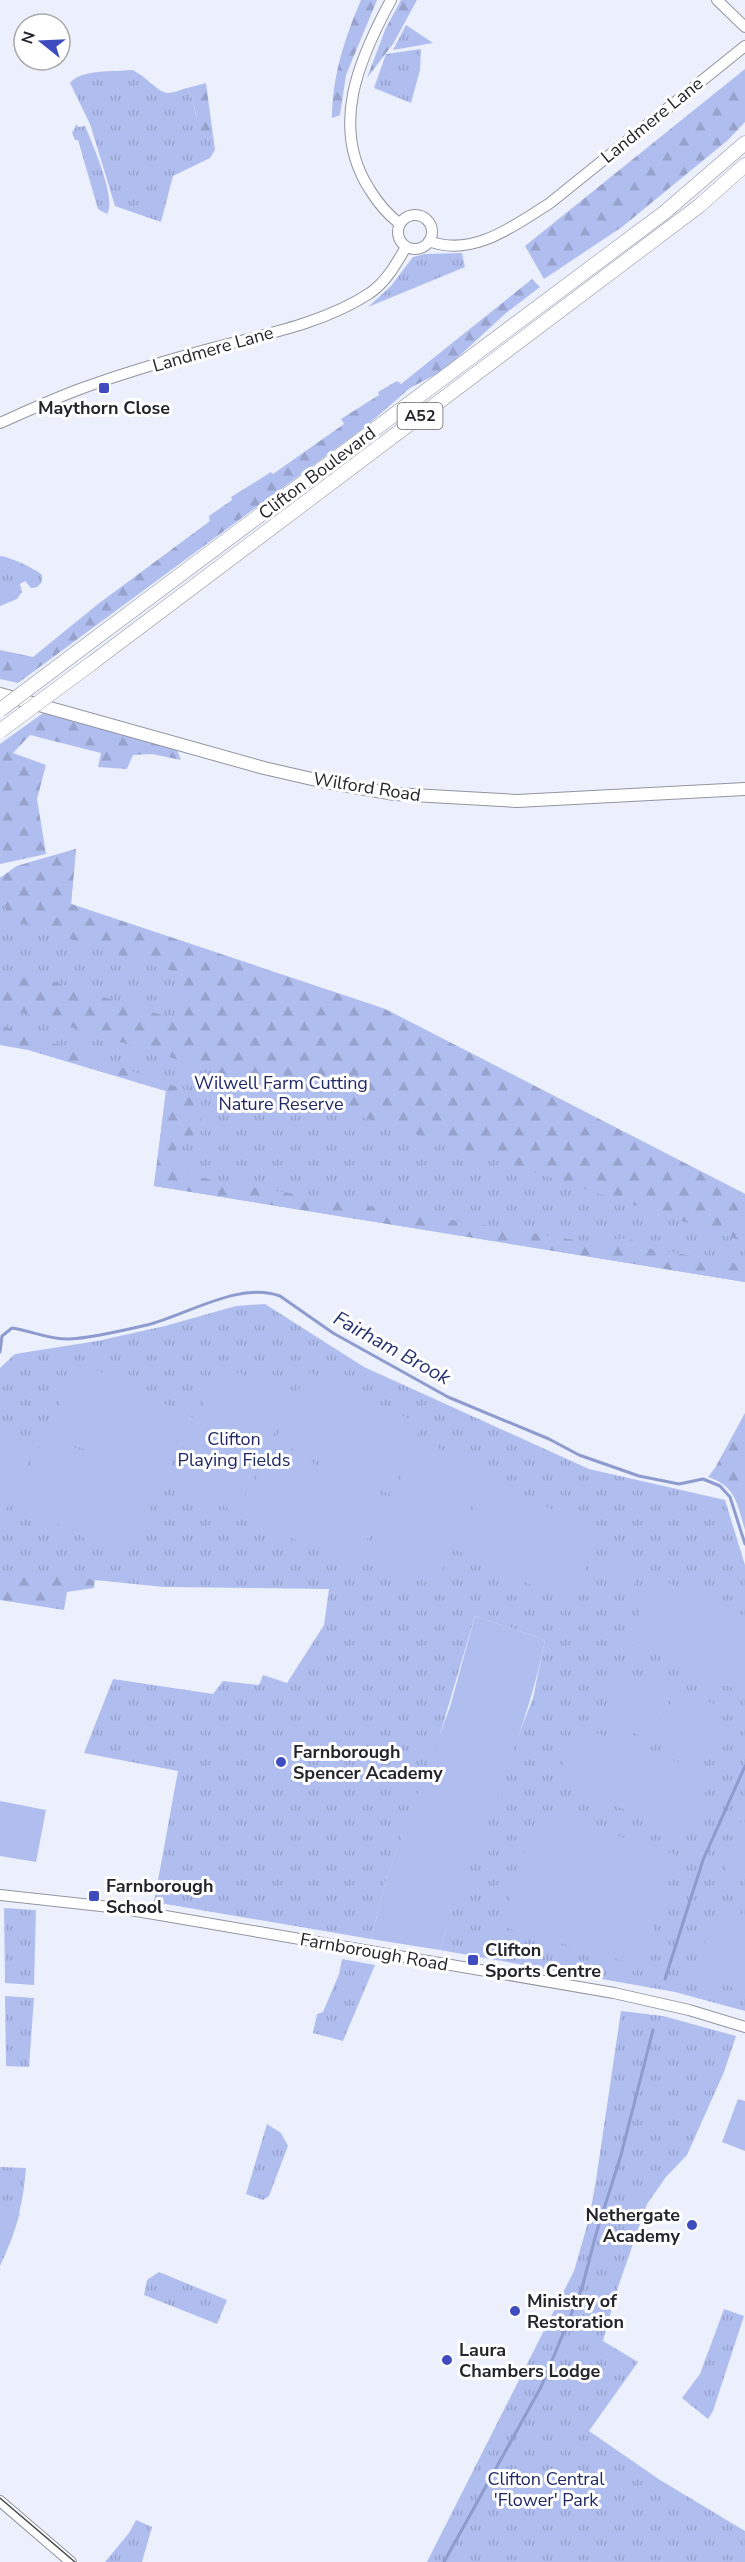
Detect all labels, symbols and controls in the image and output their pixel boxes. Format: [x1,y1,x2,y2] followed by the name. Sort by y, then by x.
[12,12,72,72] north arrow
[16,29,41,47] text: N
[596,71,708,169] street label: Landmere Lane
[150,320,276,378] street label: Landmere Lane
[97,381,111,395] marker: Maythorn Close
[38,396,170,420] place label: Maythorn Close
[398,403,442,429] road number: A52
[254,421,380,525] street label: Clifton Boulevard
[312,767,422,807] street label: Wilford Road
[194,1071,368,1116] park label: Wilwell Farm Cutting Nature Reserve
[329,1305,456,1392] water label: Fairham Brook
[177,1427,291,1472] park label: Clifton Playing Fields
[293,1740,443,1785] place label: Farnborough Spencer Academy
[274,1755,288,1769] marker: Farnborough Spencer Academy
[106,1874,213,1919] place label: Farnborough School
[87,1889,101,1903] marker: Farnborough School
[298,1927,450,1977] street label: Farnborough Road
[485,1938,601,1983] place label: Clifton Sports Centre
[466,1953,480,1967] marker: Clifton Sports Centre
[585,2203,681,2248] place label: Nethergate Academy
[685,2218,699,2232] marker: Nethergate Academy
[527,2289,624,2334] place label: Ministry of Restoration
[508,2304,522,2318] marker: Ministry of Restoration
[459,2338,601,2383] place label: Laura Chambers Lodge
[440,2353,454,2367] marker: Laura Chambers Lodge
[487,2467,605,2512] park label: Clifton Central 'Flower' Park

